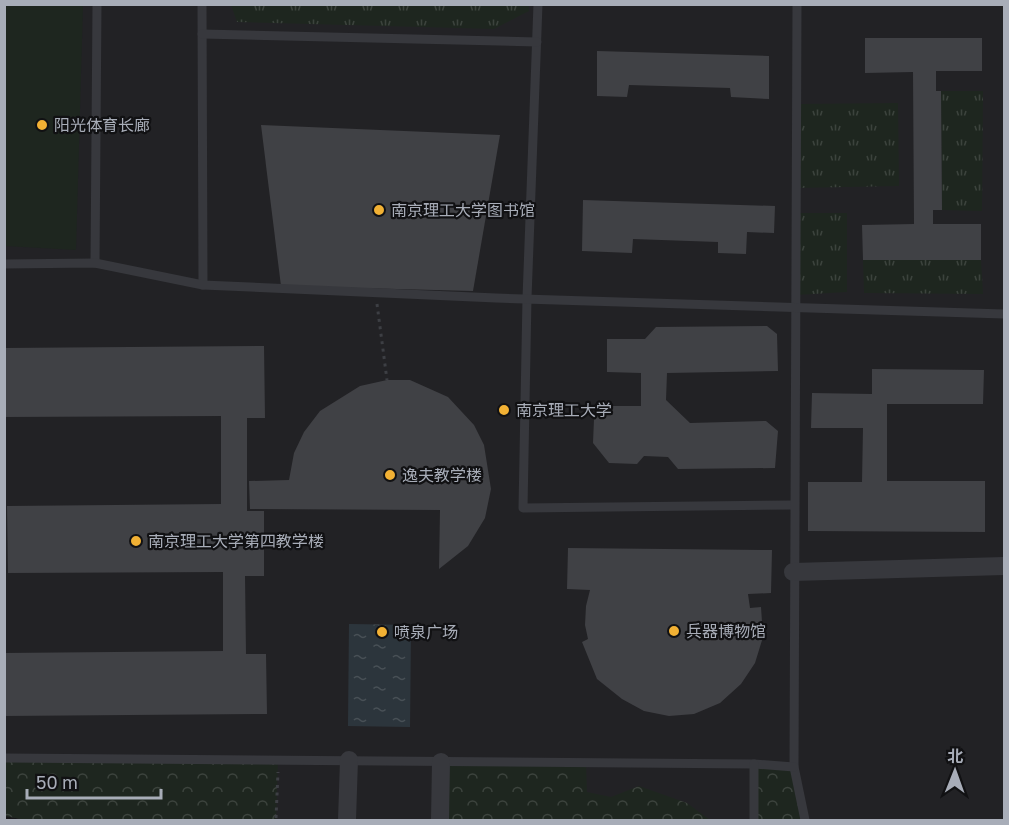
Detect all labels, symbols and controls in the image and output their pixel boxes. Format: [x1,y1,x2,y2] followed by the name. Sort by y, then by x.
[54,115,150,135] place label: 阳光体育长廊
[35,118,49,132] marker: 阳光体育长廊
[391,200,535,220] place label: 南京理工大学图书馆
[372,203,386,217] marker: 南京理工大学图书馆
[516,400,612,420] place label: 南京理工大学
[497,403,511,417] marker: 南京理工大学
[402,465,482,485] place label: 逸夫教学楼
[383,468,397,482] marker: 逸夫教学楼
[148,531,324,551] place label: 南京理工大学第四教学楼
[129,534,143,548] marker: 南京理工大学第四教学楼
[686,621,766,641] place label: 兵器博物馆
[394,622,458,642] place label: 喷泉广场
[667,624,681,638] marker: 兵器博物馆
[375,625,389,639] marker: 喷泉广场
[925,741,985,801] north arrow
[947,746,963,766] text: 北
[27,762,160,800] scale bar
[36,771,78,793] text: 50 m

